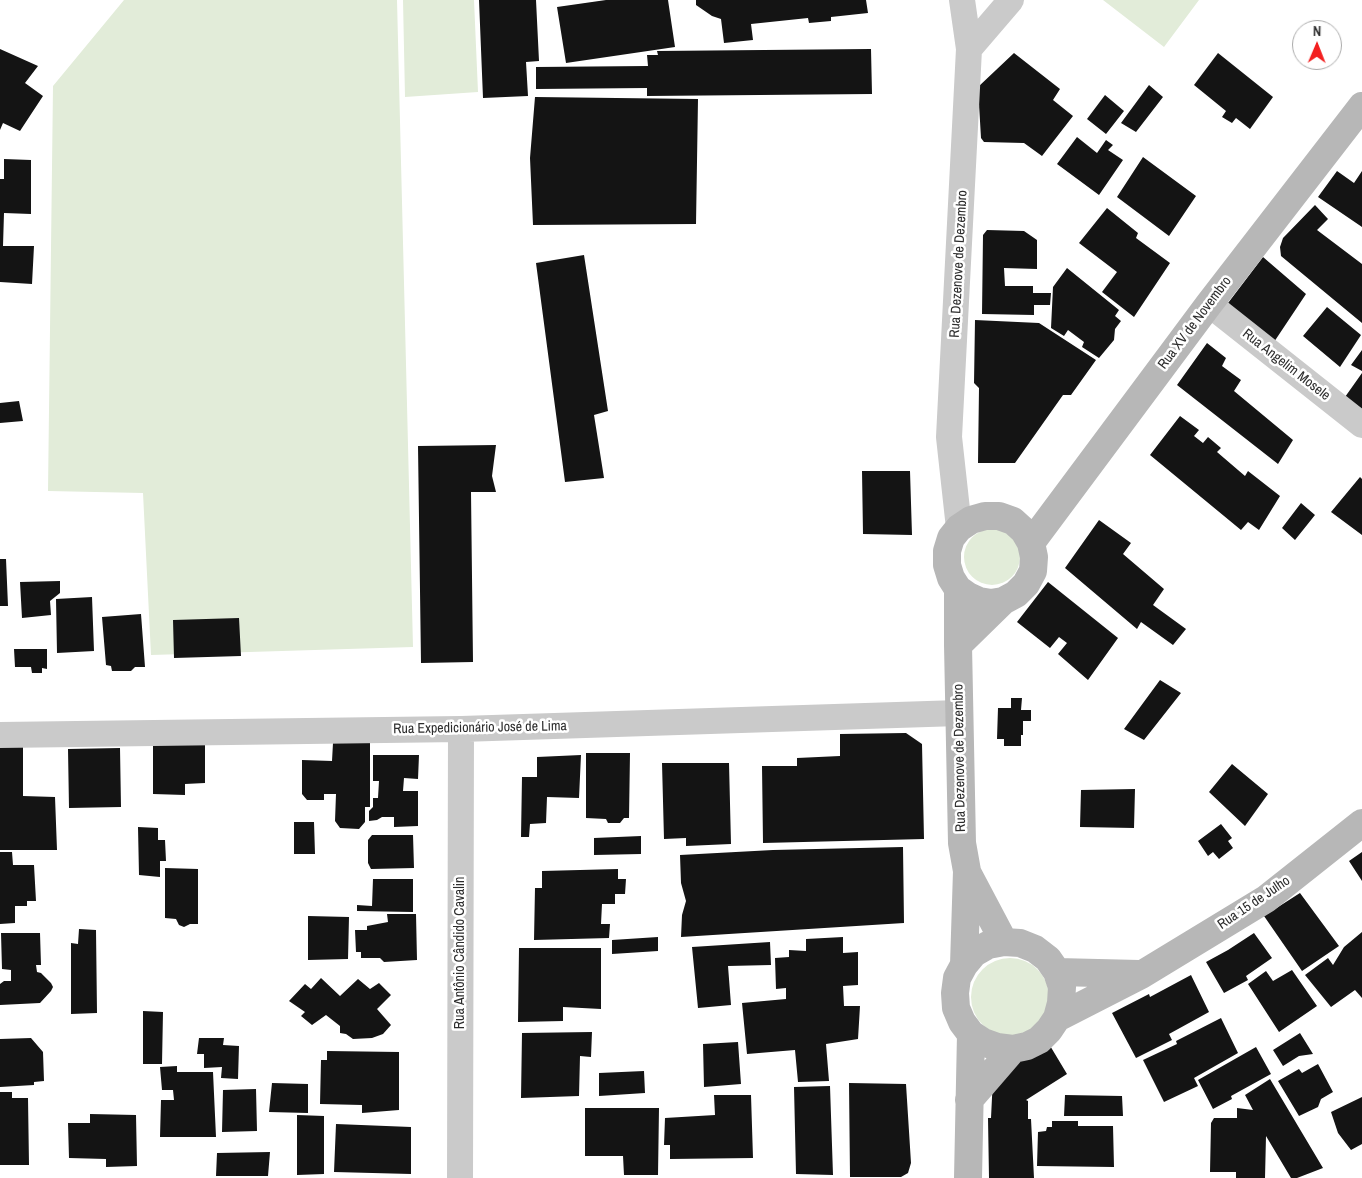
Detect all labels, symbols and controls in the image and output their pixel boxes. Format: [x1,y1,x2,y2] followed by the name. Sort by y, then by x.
[1292,20,1342,70] north arrow
[1313,22,1322,40] text: N
[947,190,971,338] street label: Rua Dezenove de Dezembro
[1155,273,1235,373] street label: Rua XV de Novembro
[1239,326,1333,404] street label: Rua Angelim Mosele
[950,684,970,832] street label: Rua Dezenove de Dezembro
[393,718,567,738] street label: Rua Expedicionário José de Lima
[1215,873,1293,933] street label: Rua 15 de Julho
[452,877,468,1029] street label: Rua Antônio Cândido Cavalin

